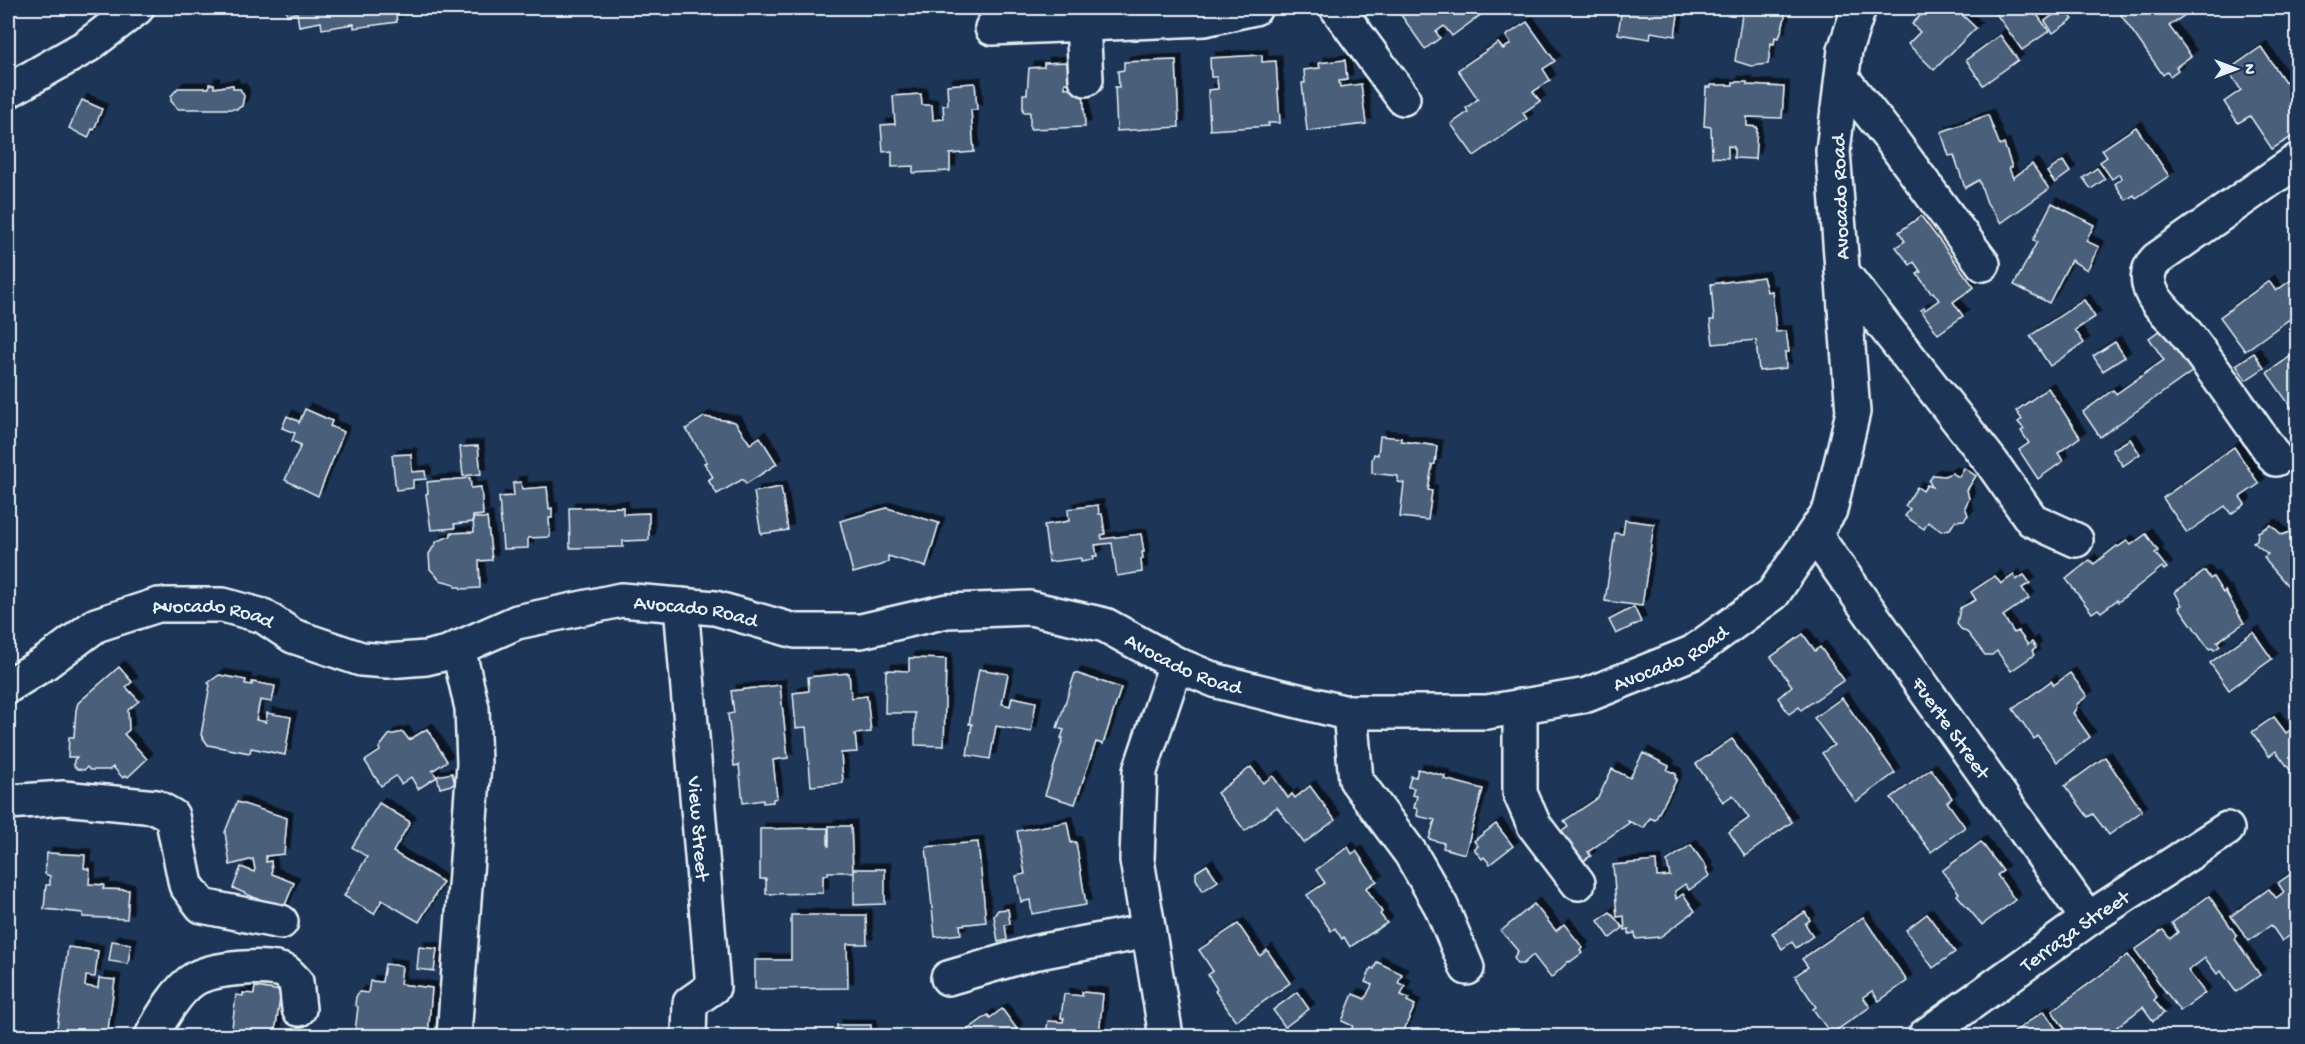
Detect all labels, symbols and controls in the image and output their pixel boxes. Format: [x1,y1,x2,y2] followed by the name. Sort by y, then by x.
[2206,39,2266,99] north arrow
[2238,64,2257,75] text: N
[1828,132,1857,260] street label: Avocado Road
[633,592,762,636] street label: Avocado Road
[149,594,279,637] street label: Avocado Road
[1610,621,1736,699] street label: Avocado Road
[1119,629,1245,703] street label: Avocado Road
[1904,673,1995,787] street label: Fuerte Street
[679,774,713,884] street label: View Street
[2016,885,2137,980] street label: Terraza Street

